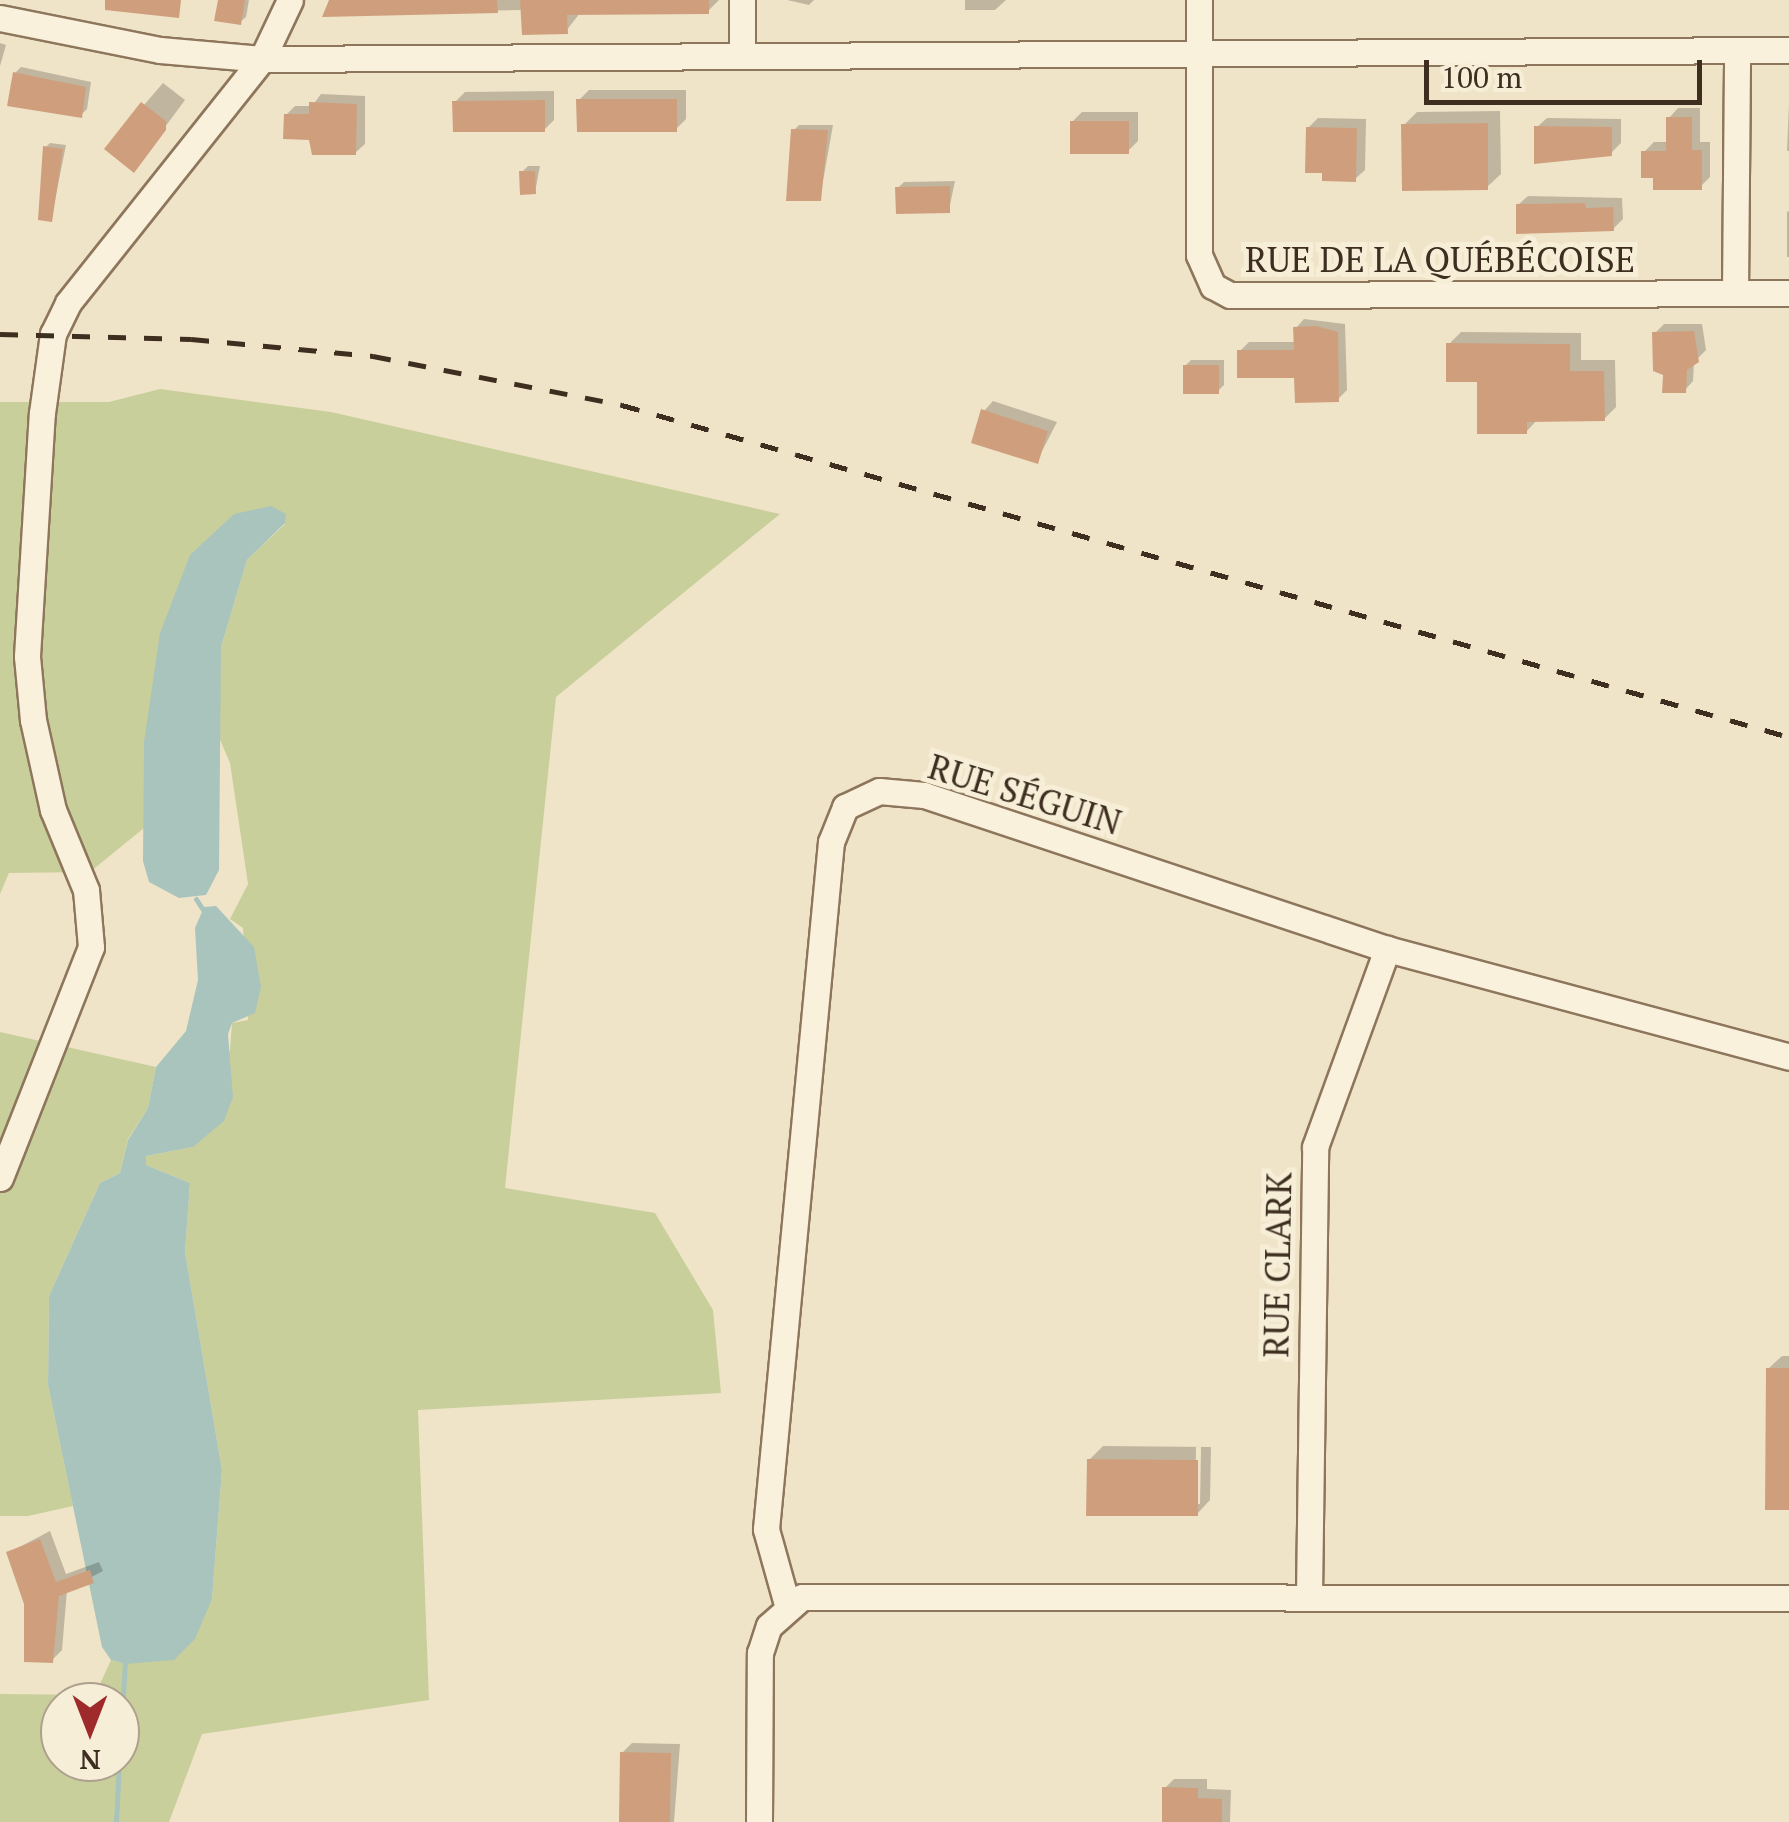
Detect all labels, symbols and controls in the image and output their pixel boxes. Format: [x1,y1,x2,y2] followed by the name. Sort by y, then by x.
[1429,40,1706,102] scale bar
[1441,57,1522,97] text: 100 m
[1245,238,1635,280] street label: RUE DE LA QUÉBÉCOISE
[924,745,1126,843] street label: RUE SÉGUIN
[1254,1172,1300,1358] street label: RUE CLARK
[40,1682,140,1782] north arrow
[79,1742,101,1779] text: N

